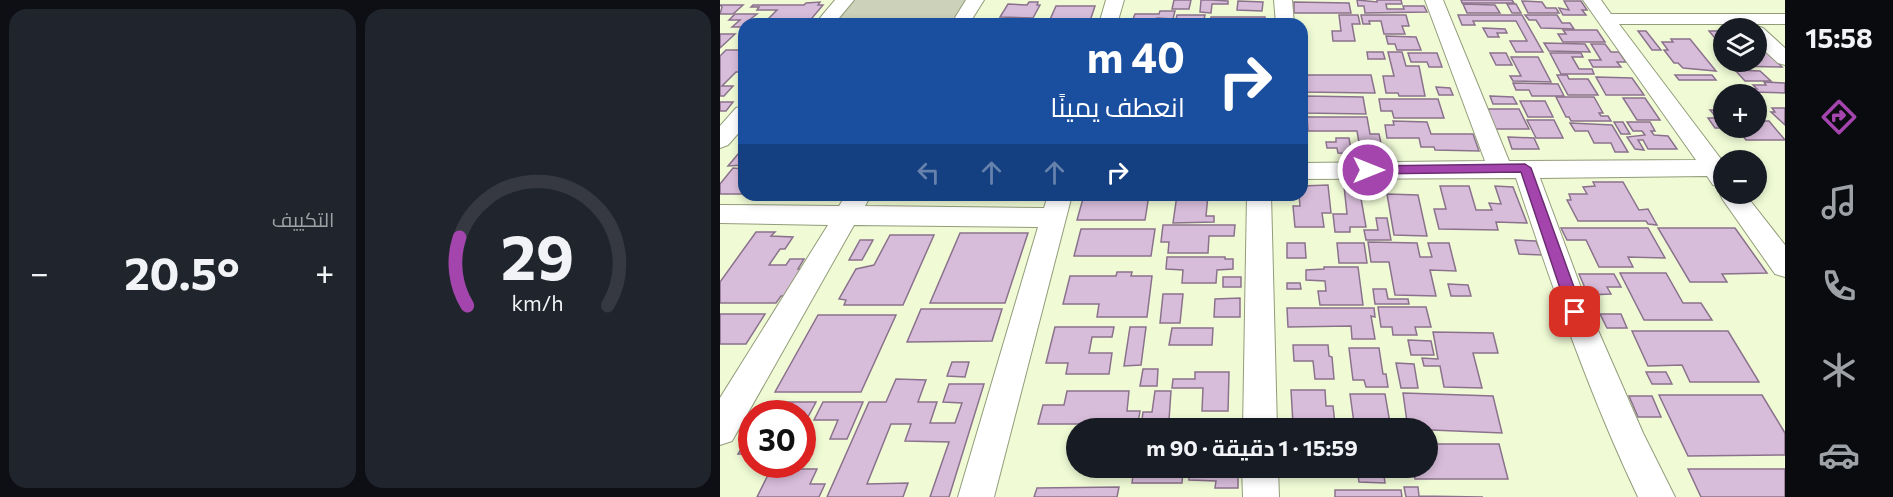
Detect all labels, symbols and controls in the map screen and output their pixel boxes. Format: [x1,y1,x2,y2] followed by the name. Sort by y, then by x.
[1713,18,1767,204] map controls
[1713,18,1767,72] button: layers
[1805,21,1873,54] text: 15:58
[1087,30,1185,82] text: 40 m
[1206,42,1284,120] icon: right
[1713,84,1767,138] button: +
[1050,90,1185,123] text: انعطف يمينًا
[1818,96,1860,138] icon: directions
[1336,138,1400,202] position arrow
[1713,150,1767,204] button: −
[912,156,945,189] icon: left
[975,156,1008,189] icon: ahead
[1038,156,1071,189] icon: ahead
[1101,156,1134,189] icon: right
[1818,181,1860,223] icon: music
[272,207,335,231] text: التكييف
[501,217,575,293] text: 29
[124,244,240,299] text: 20.5°
[30,251,49,292] text: −
[315,251,334,292] text: +
[1818,265,1860,307] icon: phone
[1549,286,1600,337] pin
[512,289,564,315] text: km/h
[1558,295,1591,328] icon: arrive
[1818,349,1860,391] icon: climate
[738,400,816,478] speed limit sign: 30
[1146,434,1358,461] text: 15:59 · 1 دقيقة · 90 m
[1818,434,1860,476] icon: car

